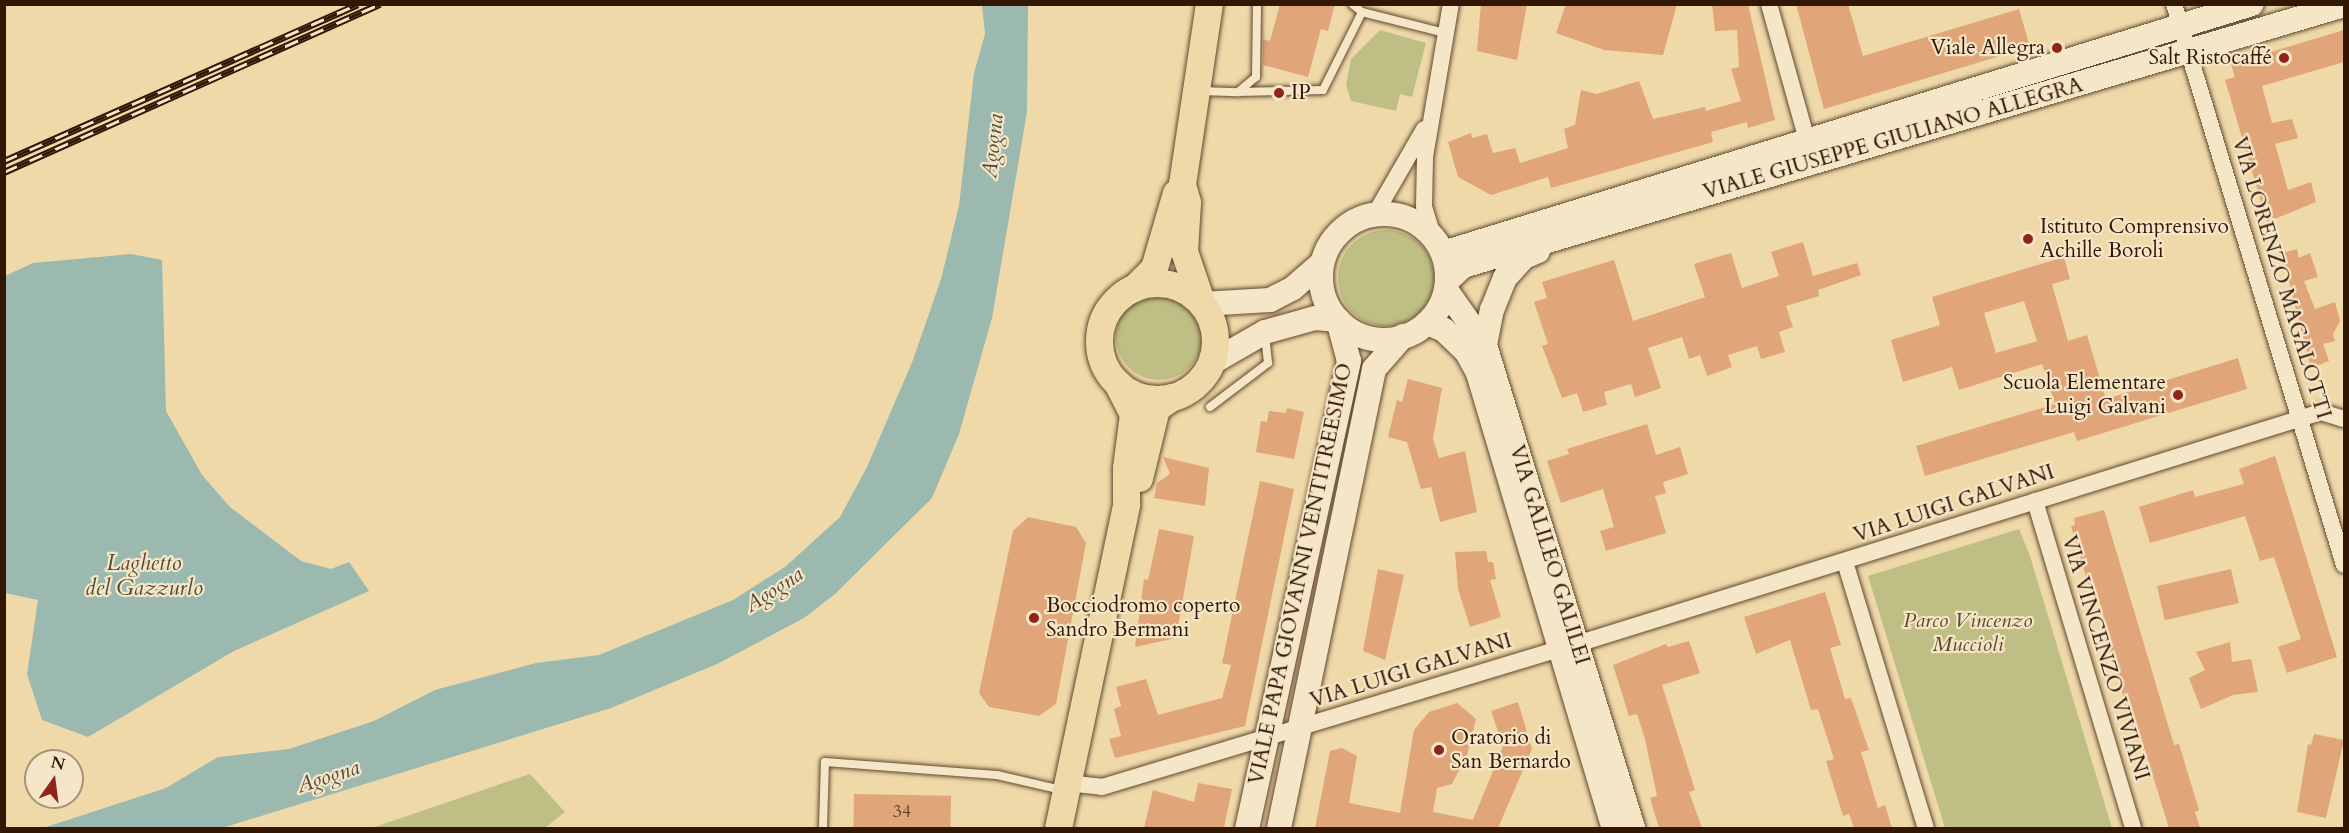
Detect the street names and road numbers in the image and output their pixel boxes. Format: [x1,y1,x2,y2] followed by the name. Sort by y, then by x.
[1700,73,2086,205] street label: VIALE GIUSEPPE GIULIANO ALLEGRA
[2226,134,2336,422] street label: VIA LORENZO MAGALOTTI
[1244,361,1358,787] street label: VIALE PAPA GIOVANNI VENTITREESIMO
[1504,442,1594,668] street label: VIA GALILEO GALILEI
[1851,460,2057,548] street label: VIA LUIGI GALVANI
[2056,533,2154,783] street label: VIA VINCENZO VIVIANI
[1307,628,1515,714] street label: VIA LUIGI GALVANI

